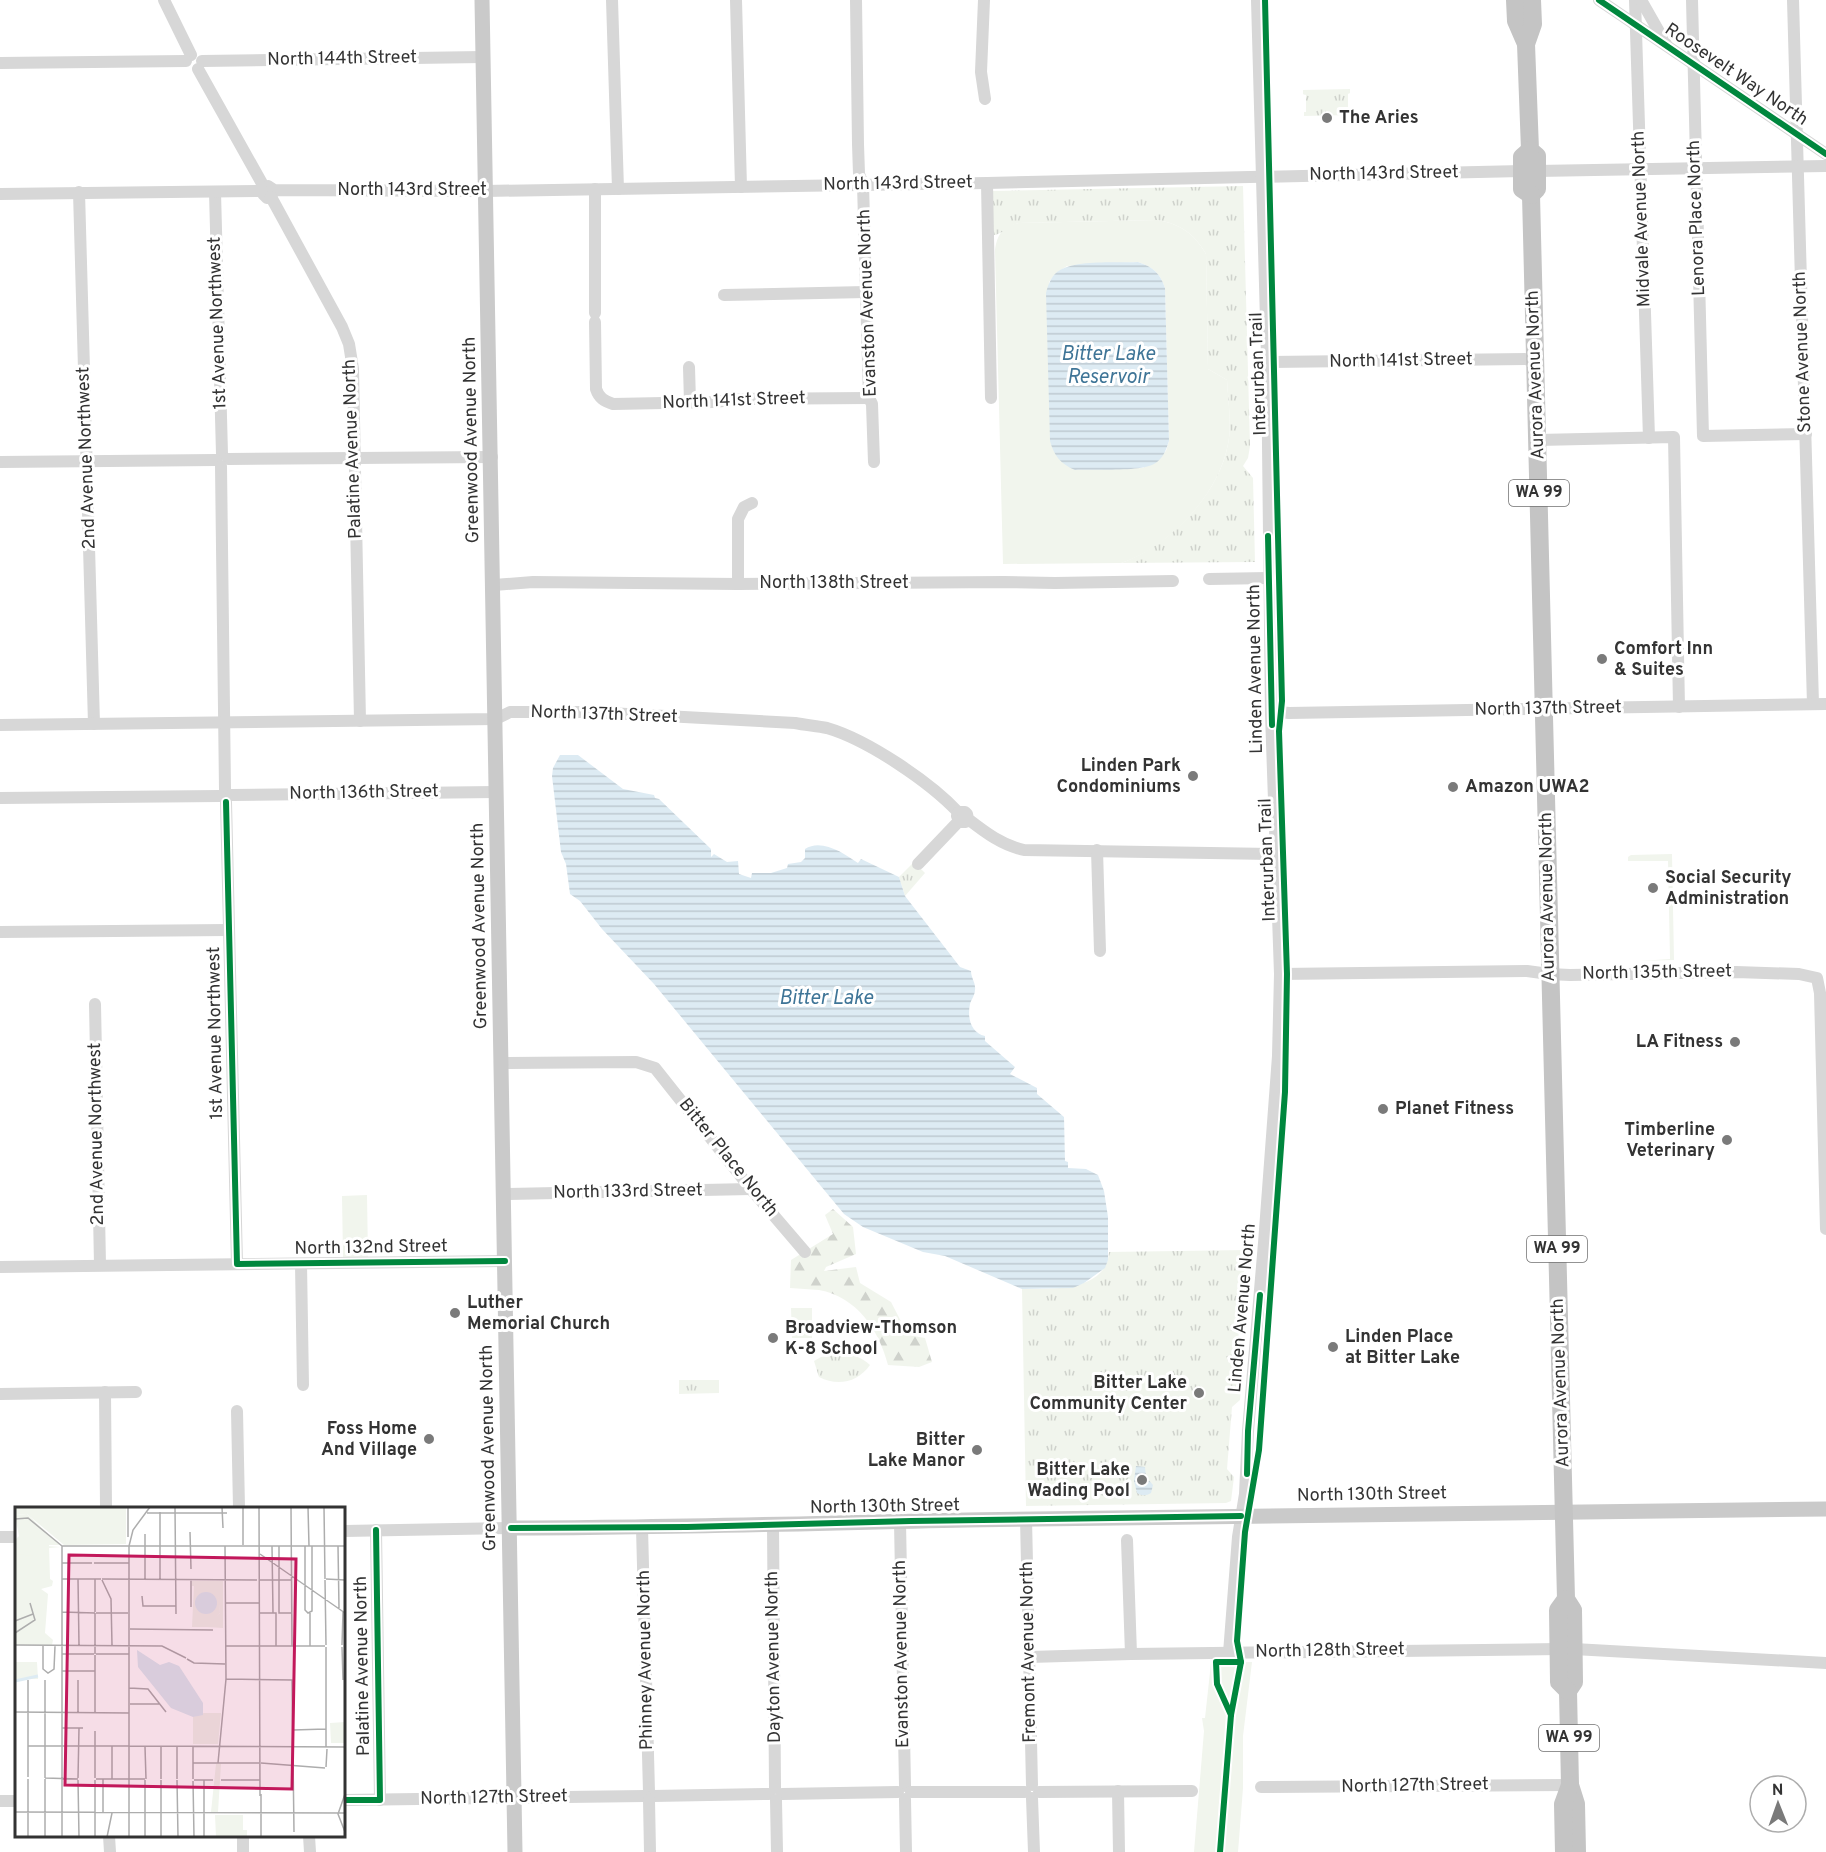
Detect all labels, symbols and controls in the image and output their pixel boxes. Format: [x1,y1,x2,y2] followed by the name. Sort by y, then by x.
[1660,19,1812,131] street label: Roosevelt Way North
[267,46,417,72] street label: North 144th Street
[1339,107,1419,130] place label: The Aries
[1320,111,1334,125] marker: The Aries
[1627,130,1657,308] street label: Midvale Avenue North
[1683,140,1711,296] street label: Lenora Place North
[1309,161,1459,187] street label: North 143rd Street
[823,171,973,197] street label: North 143rd Street
[337,179,487,202] street label: North 143rd Street
[853,209,883,397] street label: Evanston Avenue North
[203,236,233,410] street label: 1st Avenue Northwest
[1789,271,1817,433] street label: Stone Avenue North
[1522,290,1550,460] street label: Aurora Avenue North
[1245,312,1273,436] street label: Interurban Trail
[459,336,485,544] street label: Greenwood Avenue North
[1061,342,1156,391] water label: Bitter Lake Reservoir
[1329,348,1473,374] street label: North 141st Street
[338,359,368,539] street label: Palatine Avenue North
[72,366,102,550] street label: 2nd Avenue Northwest
[662,387,806,415] street label: North 141st Street
[1509,480,1569,506] road number: WA 99
[759,572,909,595] street label: North 138th Street
[1243,584,1269,754] street label: Linden Avenue North
[1614,638,1713,682] place label: Comfort Inn & Suites
[1595,652,1609,666] marker: Comfort Inn & Suites
[1474,696,1622,722] street label: North 137th Street
[530,701,678,729] street label: North 137th Street
[1056,755,1181,799] place label: Linden Park Condominiums
[1186,769,1200,783] marker: Linden Park Condominiums
[1465,776,1590,799] place label: Amazon UWA2
[289,780,439,806] street label: North 136th Street
[1446,780,1460,794] marker: Amazon UWA2
[1254,798,1282,922] street label: Interurban Trail
[1535,812,1561,982] street label: Aurora Avenue North
[467,822,493,1030] street label: Greenwood Avenue North
[1665,867,1792,911] place label: Social Security Administration
[1646,881,1660,895] marker: Social Security Administration
[203,946,229,1120] street label: 1st Avenue Northwest
[1582,960,1732,986] street label: North 135th Street
[779,986,874,1012] water label: Bitter Lake
[1636,1031,1723,1054] place label: LA Fitness
[1728,1035,1742,1049] marker: LA Fitness
[84,1042,110,1226] street label: 2nd Avenue Northwest
[673,1094,783,1222] street label: Bitter Place North
[1395,1098,1514,1121] place label: Planet Fitness
[1376,1102,1390,1116] marker: Planet Fitness
[1624,1119,1715,1163] place label: Timberline Veterinary
[1720,1133,1734,1147] marker: Timberline Veterinary
[553,1179,703,1205] street label: North 133rd Street
[1224,1222,1262,1394] street label: Linden Avenue North
[294,1235,448,1261] street label: North 132nd Street
[1527,1236,1587,1262] road number: WA 99
[467,1292,610,1336] place label: Luther Memorial Church
[1547,1298,1575,1468] street label: Aurora Avenue North
[448,1306,462,1320] marker: Luther Memorial Church
[785,1317,957,1361] place label: Broadview-Thomson K-8 School
[1345,1326,1460,1370] place label: Linden Place at Bitter Lake
[766,1331,780,1345] marker: Broadview-Thomson K-8 School
[1326,1340,1340,1354] marker: Linden Place at Bitter Lake
[476,1344,502,1552] street label: Greenwood Avenue North
[1030,1372,1187,1416] place label: Bitter Lake Community Center
[1192,1386,1206,1400] marker: Bitter Lake Community Center
[321,1418,417,1462] place label: Foss Home And Village
[868,1429,965,1473] place label: Bitter Lake Manor
[422,1432,436,1446] marker: Foss Home And Village
[970,1443,984,1457] marker: Bitter Lake Manor
[1027,1459,1130,1503] place label: Bitter Lake Wading Pool
[1135,1473,1149,1487] marker: Bitter Lake Wading Pool
[1297,1482,1447,1508] street label: North 130th Street
[810,1494,960,1520] street label: North 130th Street
[15,1507,345,1837] inset map
[889,1560,915,1748] street label: Evanston Avenue North
[1016,1561,1042,1743] street label: Fremont Avenue North
[633,1570,659,1750] street label: Phinney Avenue North
[761,1571,787,1743] street label: Dayton Avenue North
[350,1576,376,1756] street label: Palatine Avenue North
[1255,1638,1405,1664] street label: North 128th Street
[1539,1725,1599,1751] road number: WA 99
[1341,1773,1489,1799] street label: North 127th Street
[1748,1774,1808,1834] north arrow
[1772,1781,1784,1801] text: N
[420,1785,568,1811] street label: North 127th Street

